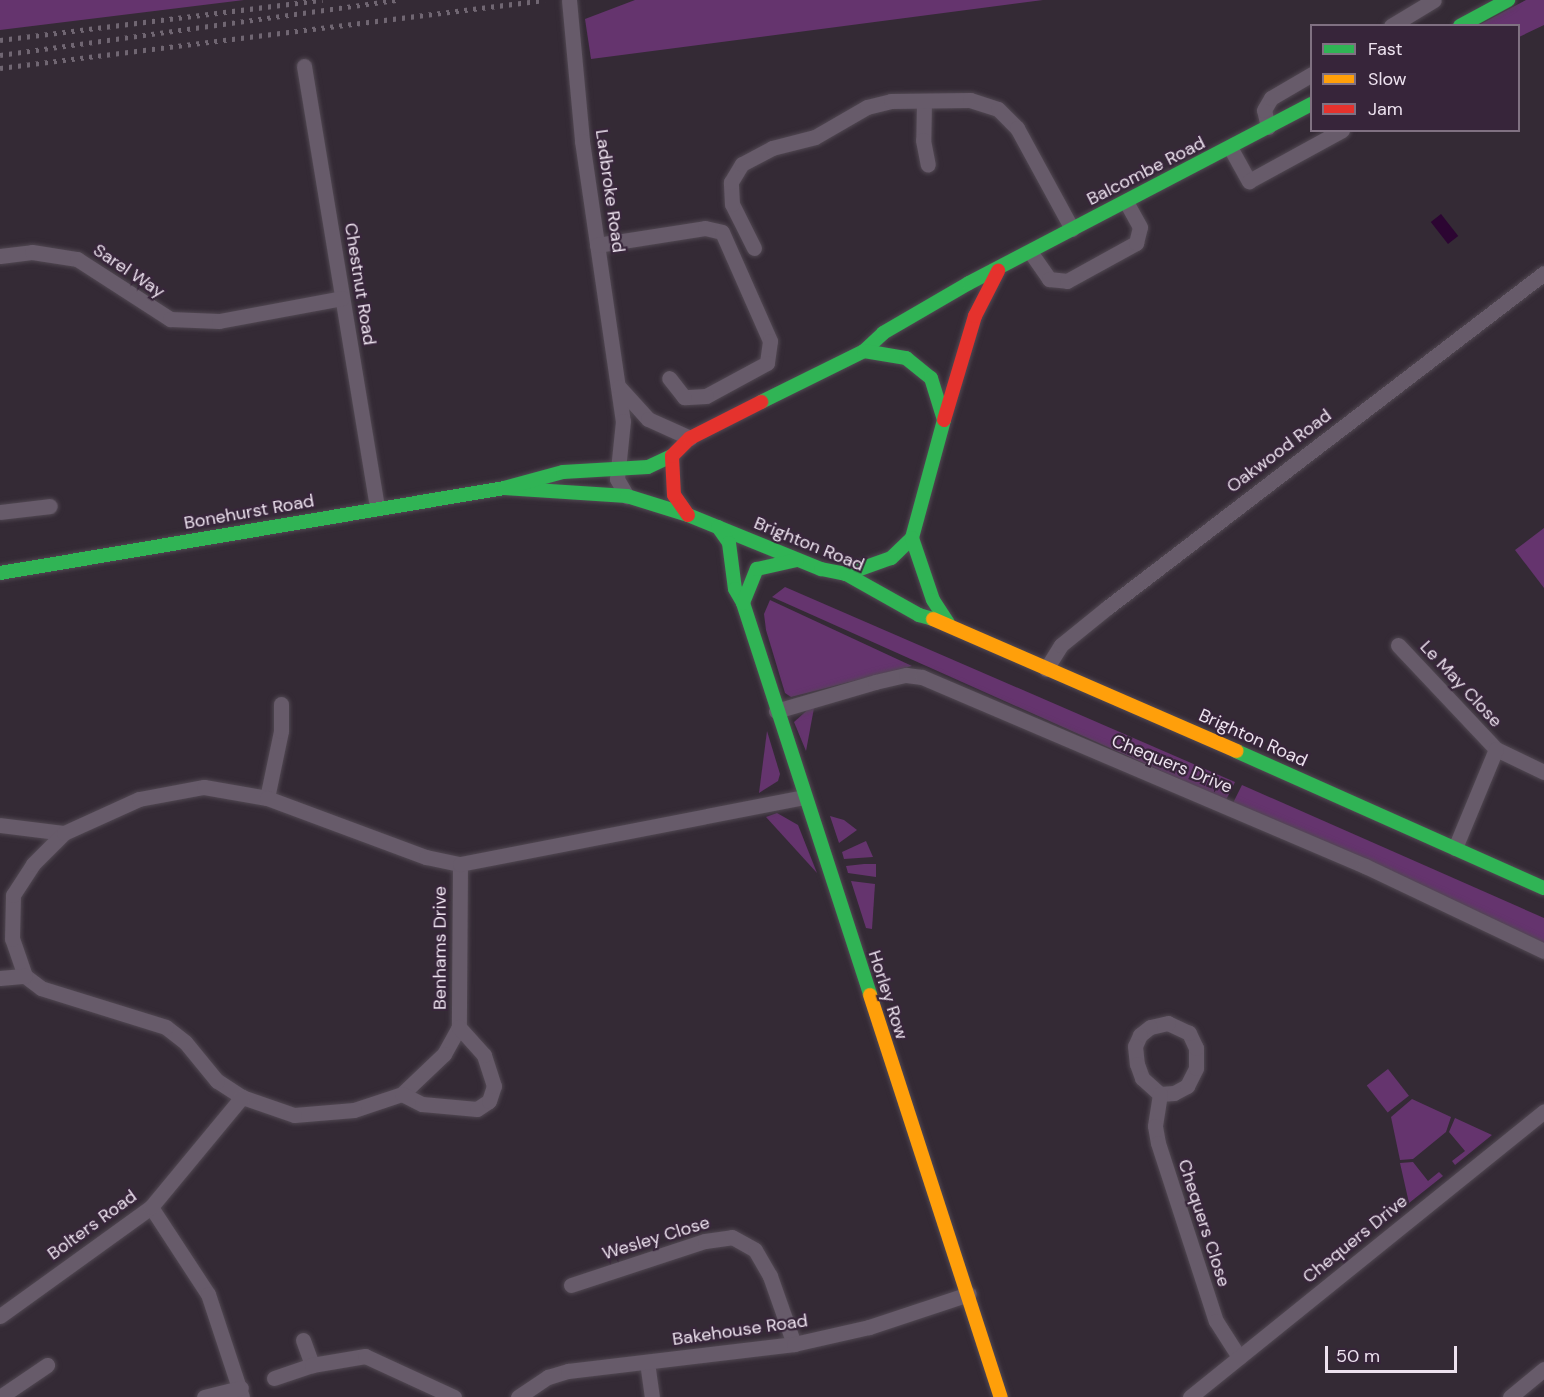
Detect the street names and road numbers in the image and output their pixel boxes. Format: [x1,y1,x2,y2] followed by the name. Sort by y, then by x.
[591,128,629,254] street label: Ladbroke Road
[1083,132,1209,210] street label: Balcombe Road
[340,221,380,347] street label: Chestnut Road
[89,239,169,303] street label: Sarel Way
[1222,405,1336,497] street label: Oakwood Road
[182,490,316,534] street label: Bonehurst Road
[751,512,867,576] street label: Brighton Road
[1415,636,1507,732] street label: Le May Close
[1195,704,1311,772] street label: Brighton Road
[1108,730,1236,798] street label: Chequers Drive
[429,886,451,1010] street label: Benhams Drive
[863,948,913,1042] street label: Horley Row
[1173,1157,1235,1289] street label: Chequers Close
[43,1185,141,1265] street label: Bolters Road
[1298,1190,1412,1288] street label: Chequers Drive
[600,1211,712,1265] street label: Wesley Close
[671,1310,809,1350] street label: Bakehouse Road

